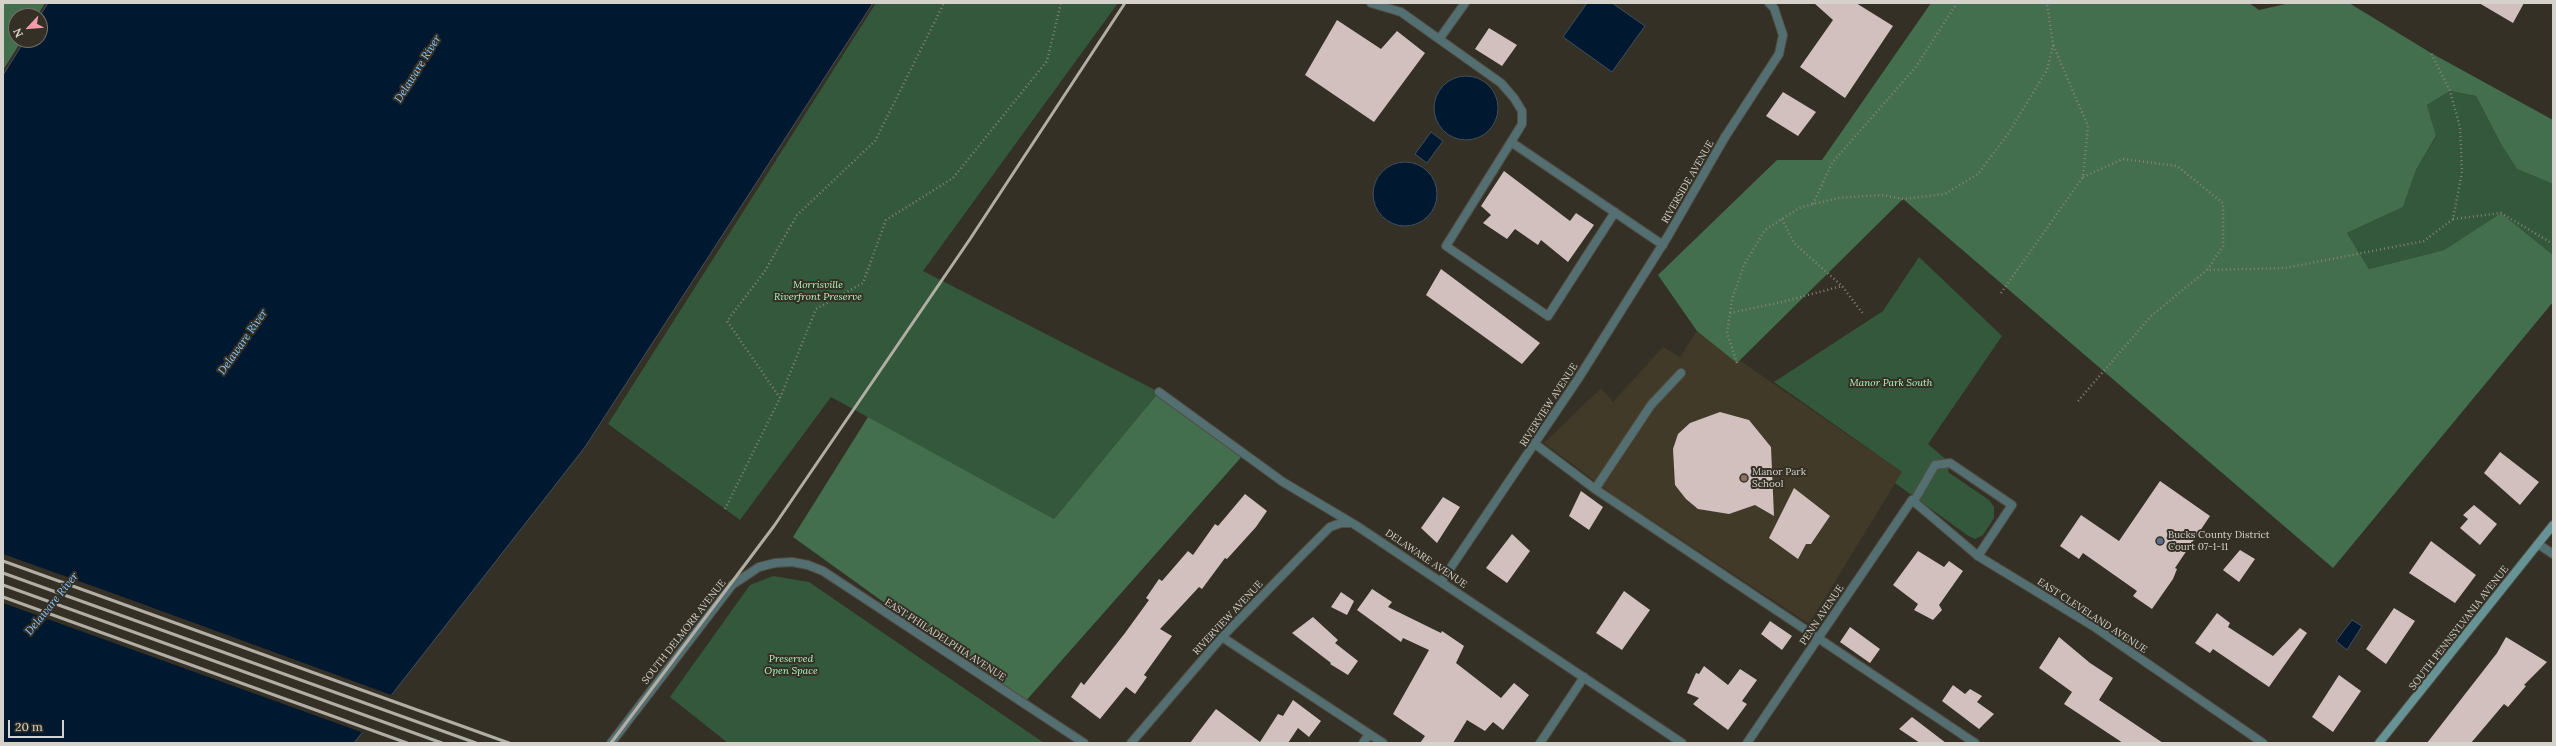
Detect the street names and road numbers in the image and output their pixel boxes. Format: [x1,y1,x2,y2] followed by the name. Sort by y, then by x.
[1659,138,1717,226] street label: RIVERSIDE AVENUE
[1517,361,1581,449] street label: RIVERVIEW AVENUE
[1383,527,1469,591] street label: DELAWARE AVENUE
[2407,563,2511,693] street label: SOUTH PENNSYLVANIA AVENUE
[2035,576,2149,656] street label: EAST CLEVELAND AVENUE
[639,577,729,687] street label: SOUTH DELMORR AVENUE
[1190,578,1266,658] street label: RIVERVIEW AVENUE
[1797,583,1847,647] street label: PENN AVENUE
[882,596,1008,684] street label: EAST PHILADELPHIA AVENUE

